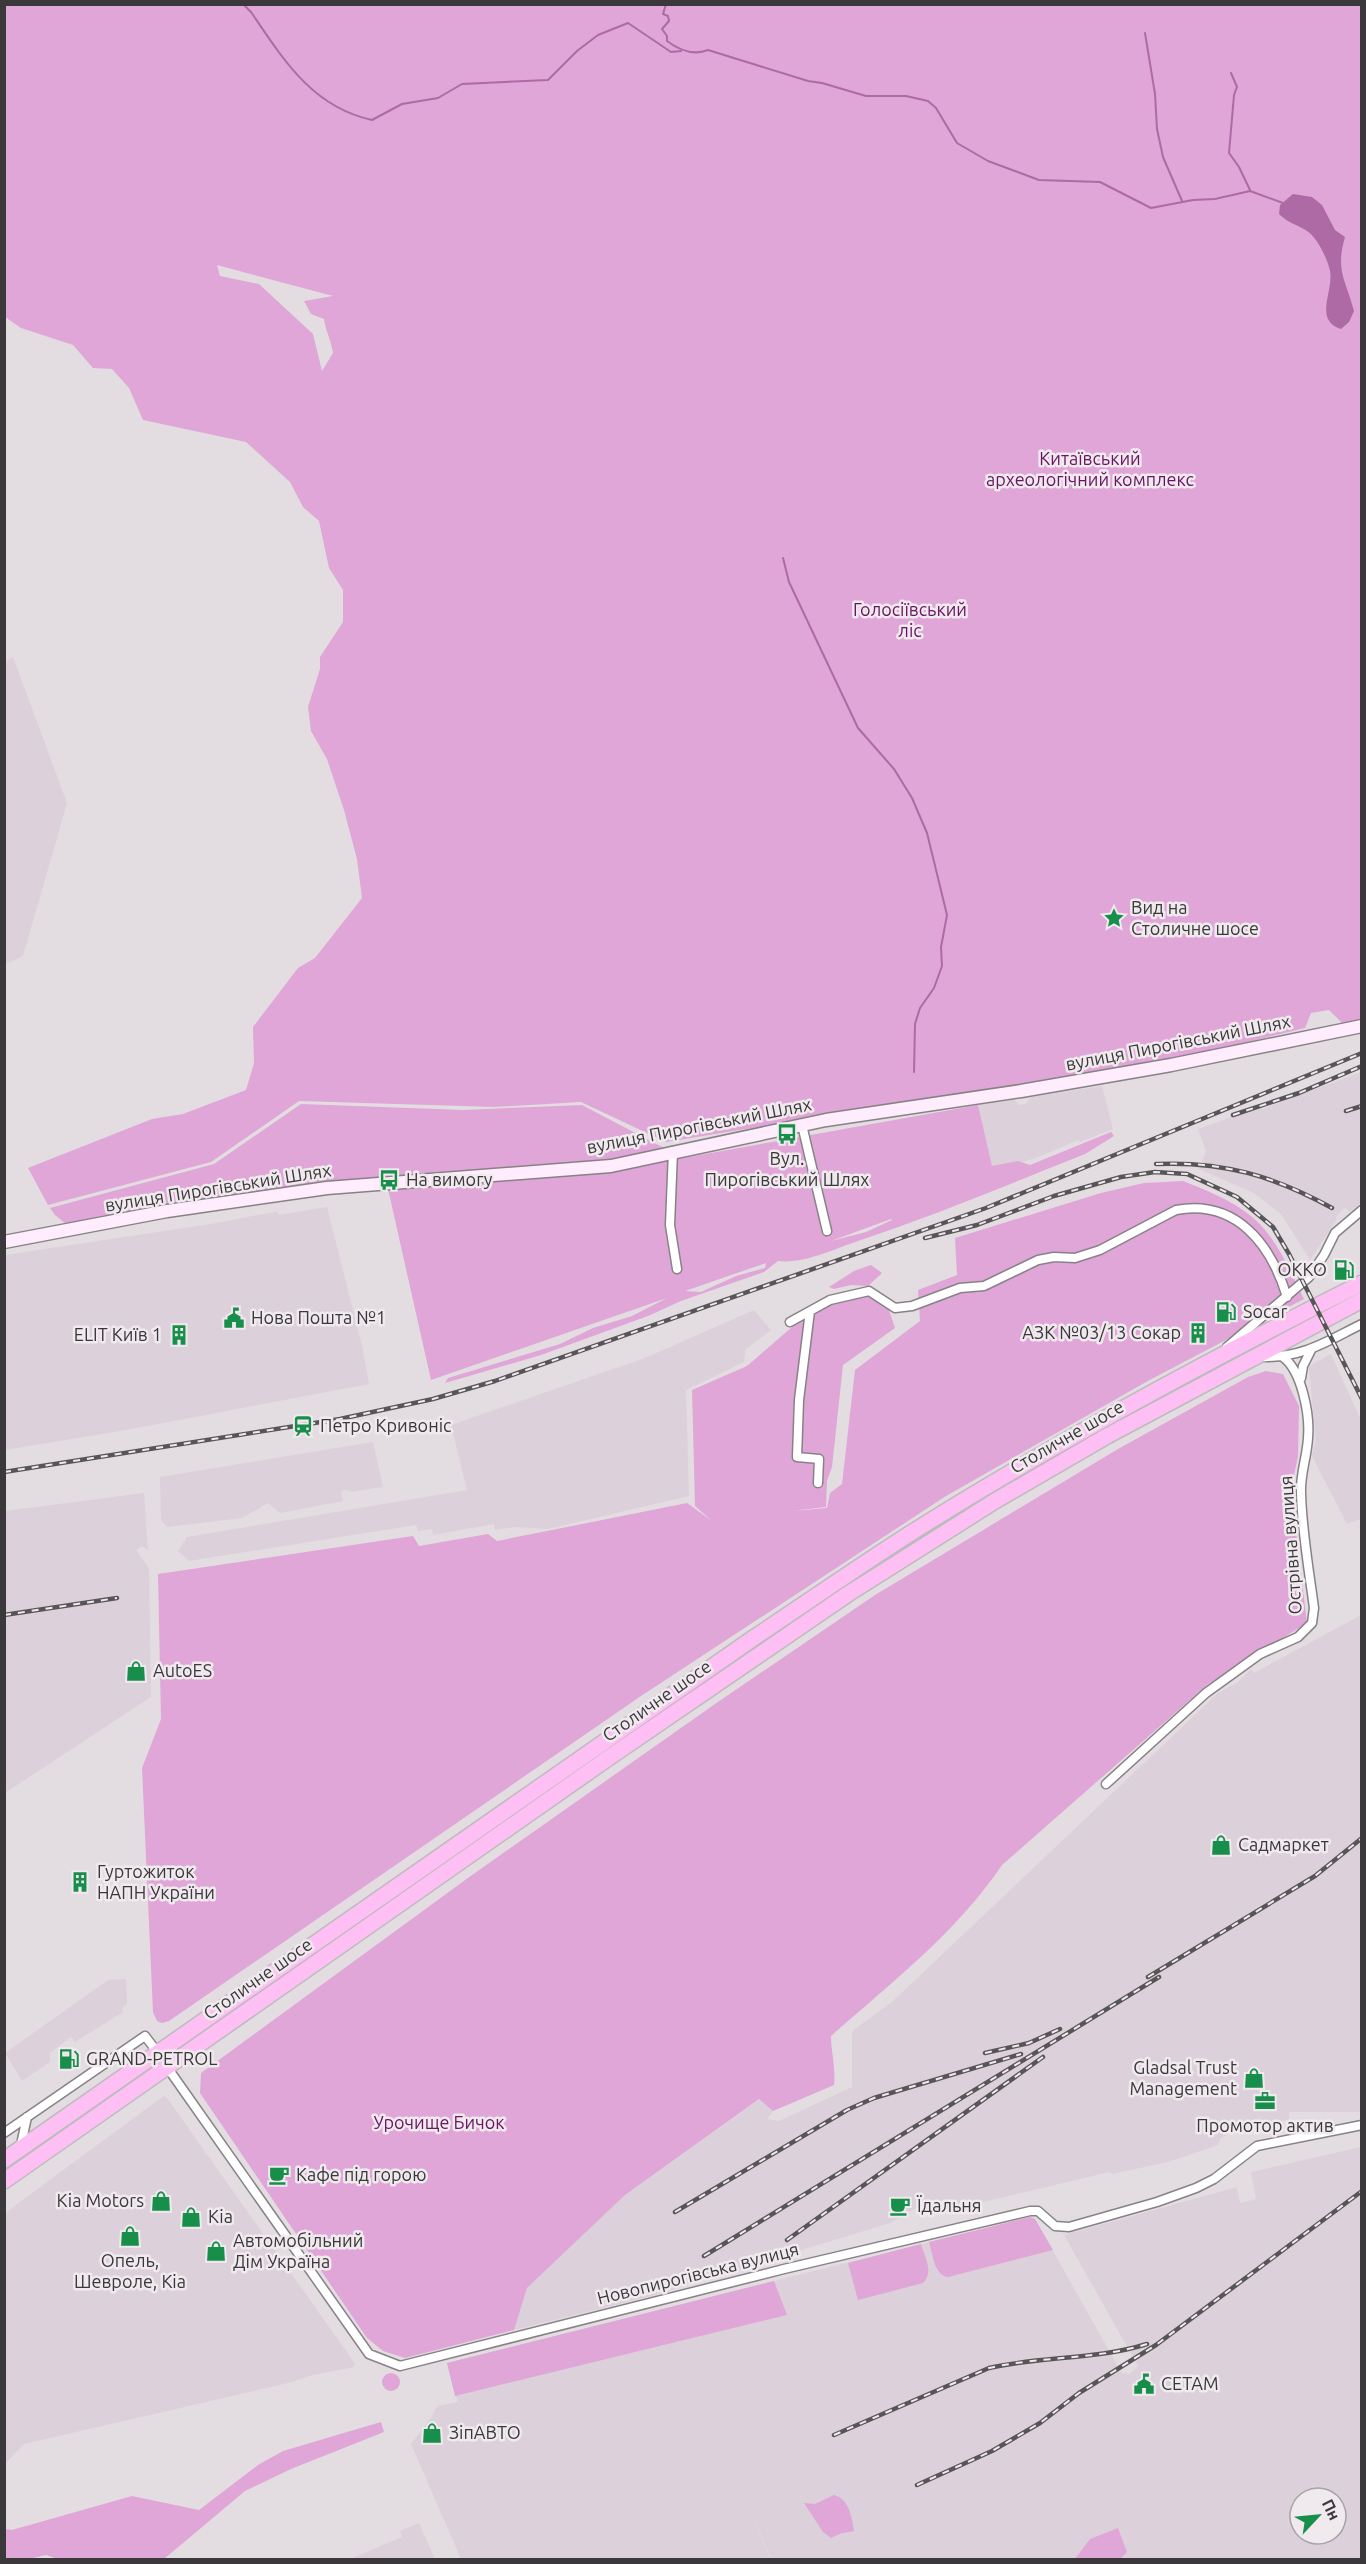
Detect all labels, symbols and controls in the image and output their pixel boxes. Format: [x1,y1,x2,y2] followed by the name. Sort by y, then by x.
[986,448,1194,489] park label: Китаївський археологічний комплекс
[853,599,967,640] park label: Голосіївський ліс
[1131,897,1259,938] place label: Вид на Столичне шосе
[1102,906,1126,930] place icon: Вид на Столичне шосе
[1064,1010,1292,1074] street label: вулиця Пирогівський Шлях
[585,1093,813,1157] street label: вулиця Пирогівський Шлях
[775,1122,799,1146] bus stop icon: Вул. Пирогівський Шлях
[705,1148,869,1189] place label: Вул. Пирогівський Шлях
[103,1159,332,1215] street label: вулиця Пирогівський Шлях
[377,1168,401,1192] bus stop icon: На вимогу
[406,1169,493,1189] place label: На вимогу
[1332,1258,1356,1282] fuel station icon: ОККО
[1278,1259,1327,1279] place label: ОККО
[1214,1300,1238,1324] fuel station icon: Socar
[1243,1301,1288,1321] place label: Socar
[222,1306,246,1330] public building icon: Нова Пошта №1
[251,1307,386,1327] place label: Нова Пошта №1
[1186,1321,1210,1345] building icon: АЗК №03/13 Сокар
[1022,1322,1181,1342] place label: АЗК №03/13 Сокар
[167,1323,191,1347] building icon: ELIT Київ 1
[74,1324,162,1344] place label: ELIT Київ 1
[1006,1396,1127,1477] street label: Столичне шосе
[291,1414,315,1438] station icon: Петро Кривоніс
[320,1415,451,1435] place label: Петро Кривоніс
[1275,1475,1305,1615] street label: Острівна вулиця
[598,1655,715,1745] street label: Столичне шосе
[124,1659,148,1683] shop icon: AutoES
[153,1660,212,1680] place label: AutoES
[1209,1833,1233,1857] shop icon: Садмаркет
[1238,1834,1329,1854] place label: Садмаркет
[97,1861,215,1902] place label: Гуртожиток НАПН України
[68,1870,92,1894] building icon: Гуртожиток НАПН України
[199,1933,316,2023] street label: Столичне шосе
[57,2047,81,2071] fuel station icon: GRAND-PETROL
[86,2048,217,2068] place label: GRAND-PETROL
[1129,2057,1237,2098] place label: Gladsal Trust Management
[1242,2066,1266,2090] shop icon: Gladsal Trust Management
[1253,2089,1277,2113] office icon: Промотор актив
[374,2112,504,2132] park label: Урочище Бичок
[1196,2115,1334,2135] place label: Промотор актив
[267,2163,291,2187] cafe icon: Кафе під горою
[296,2164,426,2184] place label: Кафе під горою
[149,2189,173,2213] shop icon: Kia Motors
[57,2190,144,2210] place label: Kia Motors
[888,2194,912,2218] cafe icon: Їдальня
[916,2195,981,2215] place label: Їдальня
[179,2205,203,2229] shop icon: Kia
[208,2206,233,2226] place label: Kia
[118,2224,142,2248] shop icon: Опель, Шевроле, Кіа
[233,2230,363,2271] place label: Автомобільний Дім Україна
[595,2238,801,2308] street label: Новопирогівська вулиця
[204,2239,228,2263] shop icon: Автомобільний Дім Україна
[74,2250,186,2291] place label: Опель, Шевроле, Кіа
[1132,2372,1156,2396] public building icon: СЕТАМ
[1161,2373,1219,2393] place label: СЕТАМ
[420,2421,444,2445] shop icon: ЗіпАВТО
[449,2422,521,2442] place label: ЗіпАВТО
[1288,2486,1348,2546] north arrow
[1319,2496,1344,2523] text: Пн

